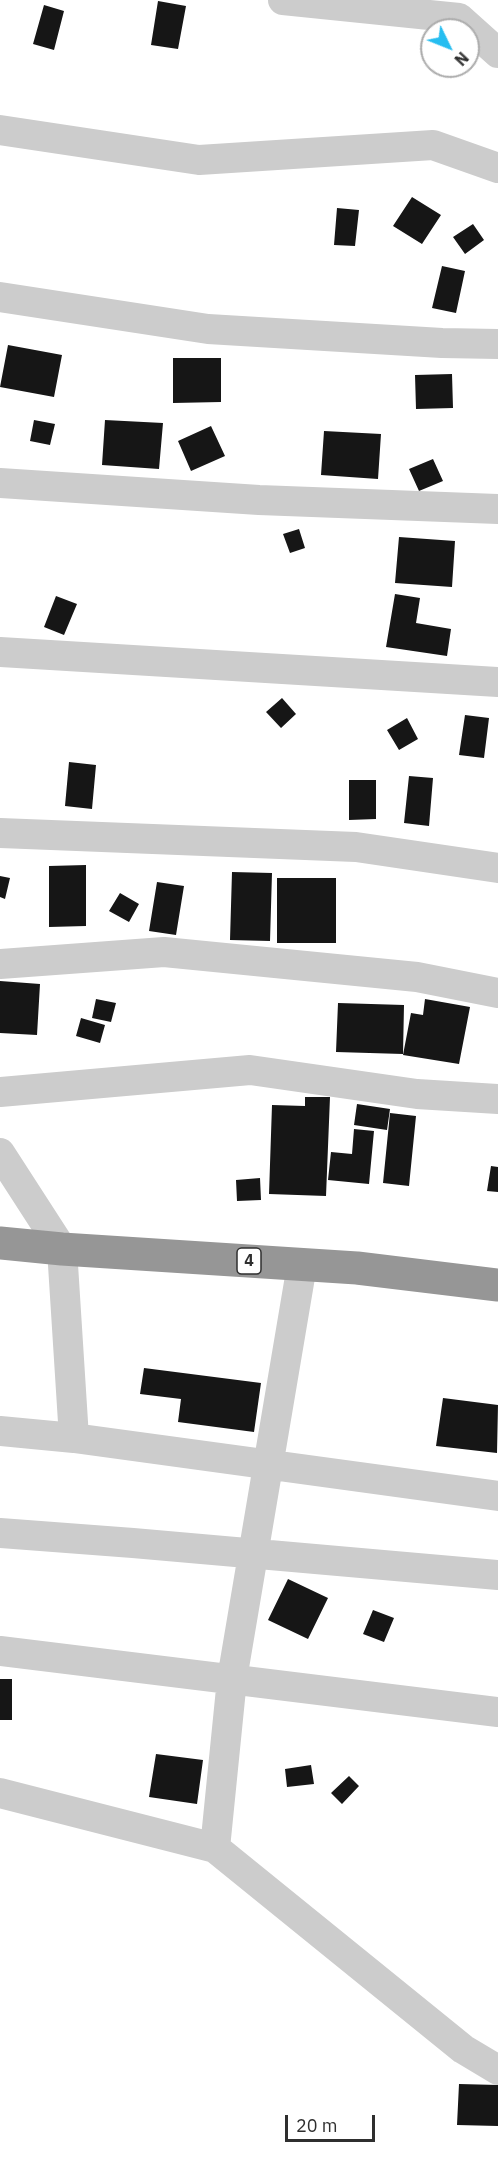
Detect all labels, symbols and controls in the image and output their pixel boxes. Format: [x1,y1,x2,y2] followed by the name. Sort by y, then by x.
[420,18,480,78] north arrow
[450,48,473,70] text: N
[237,1248,261,1274] road number: 4
[288,2103,378,2141] scale bar
[296,2114,338,2137] text: 20 m

